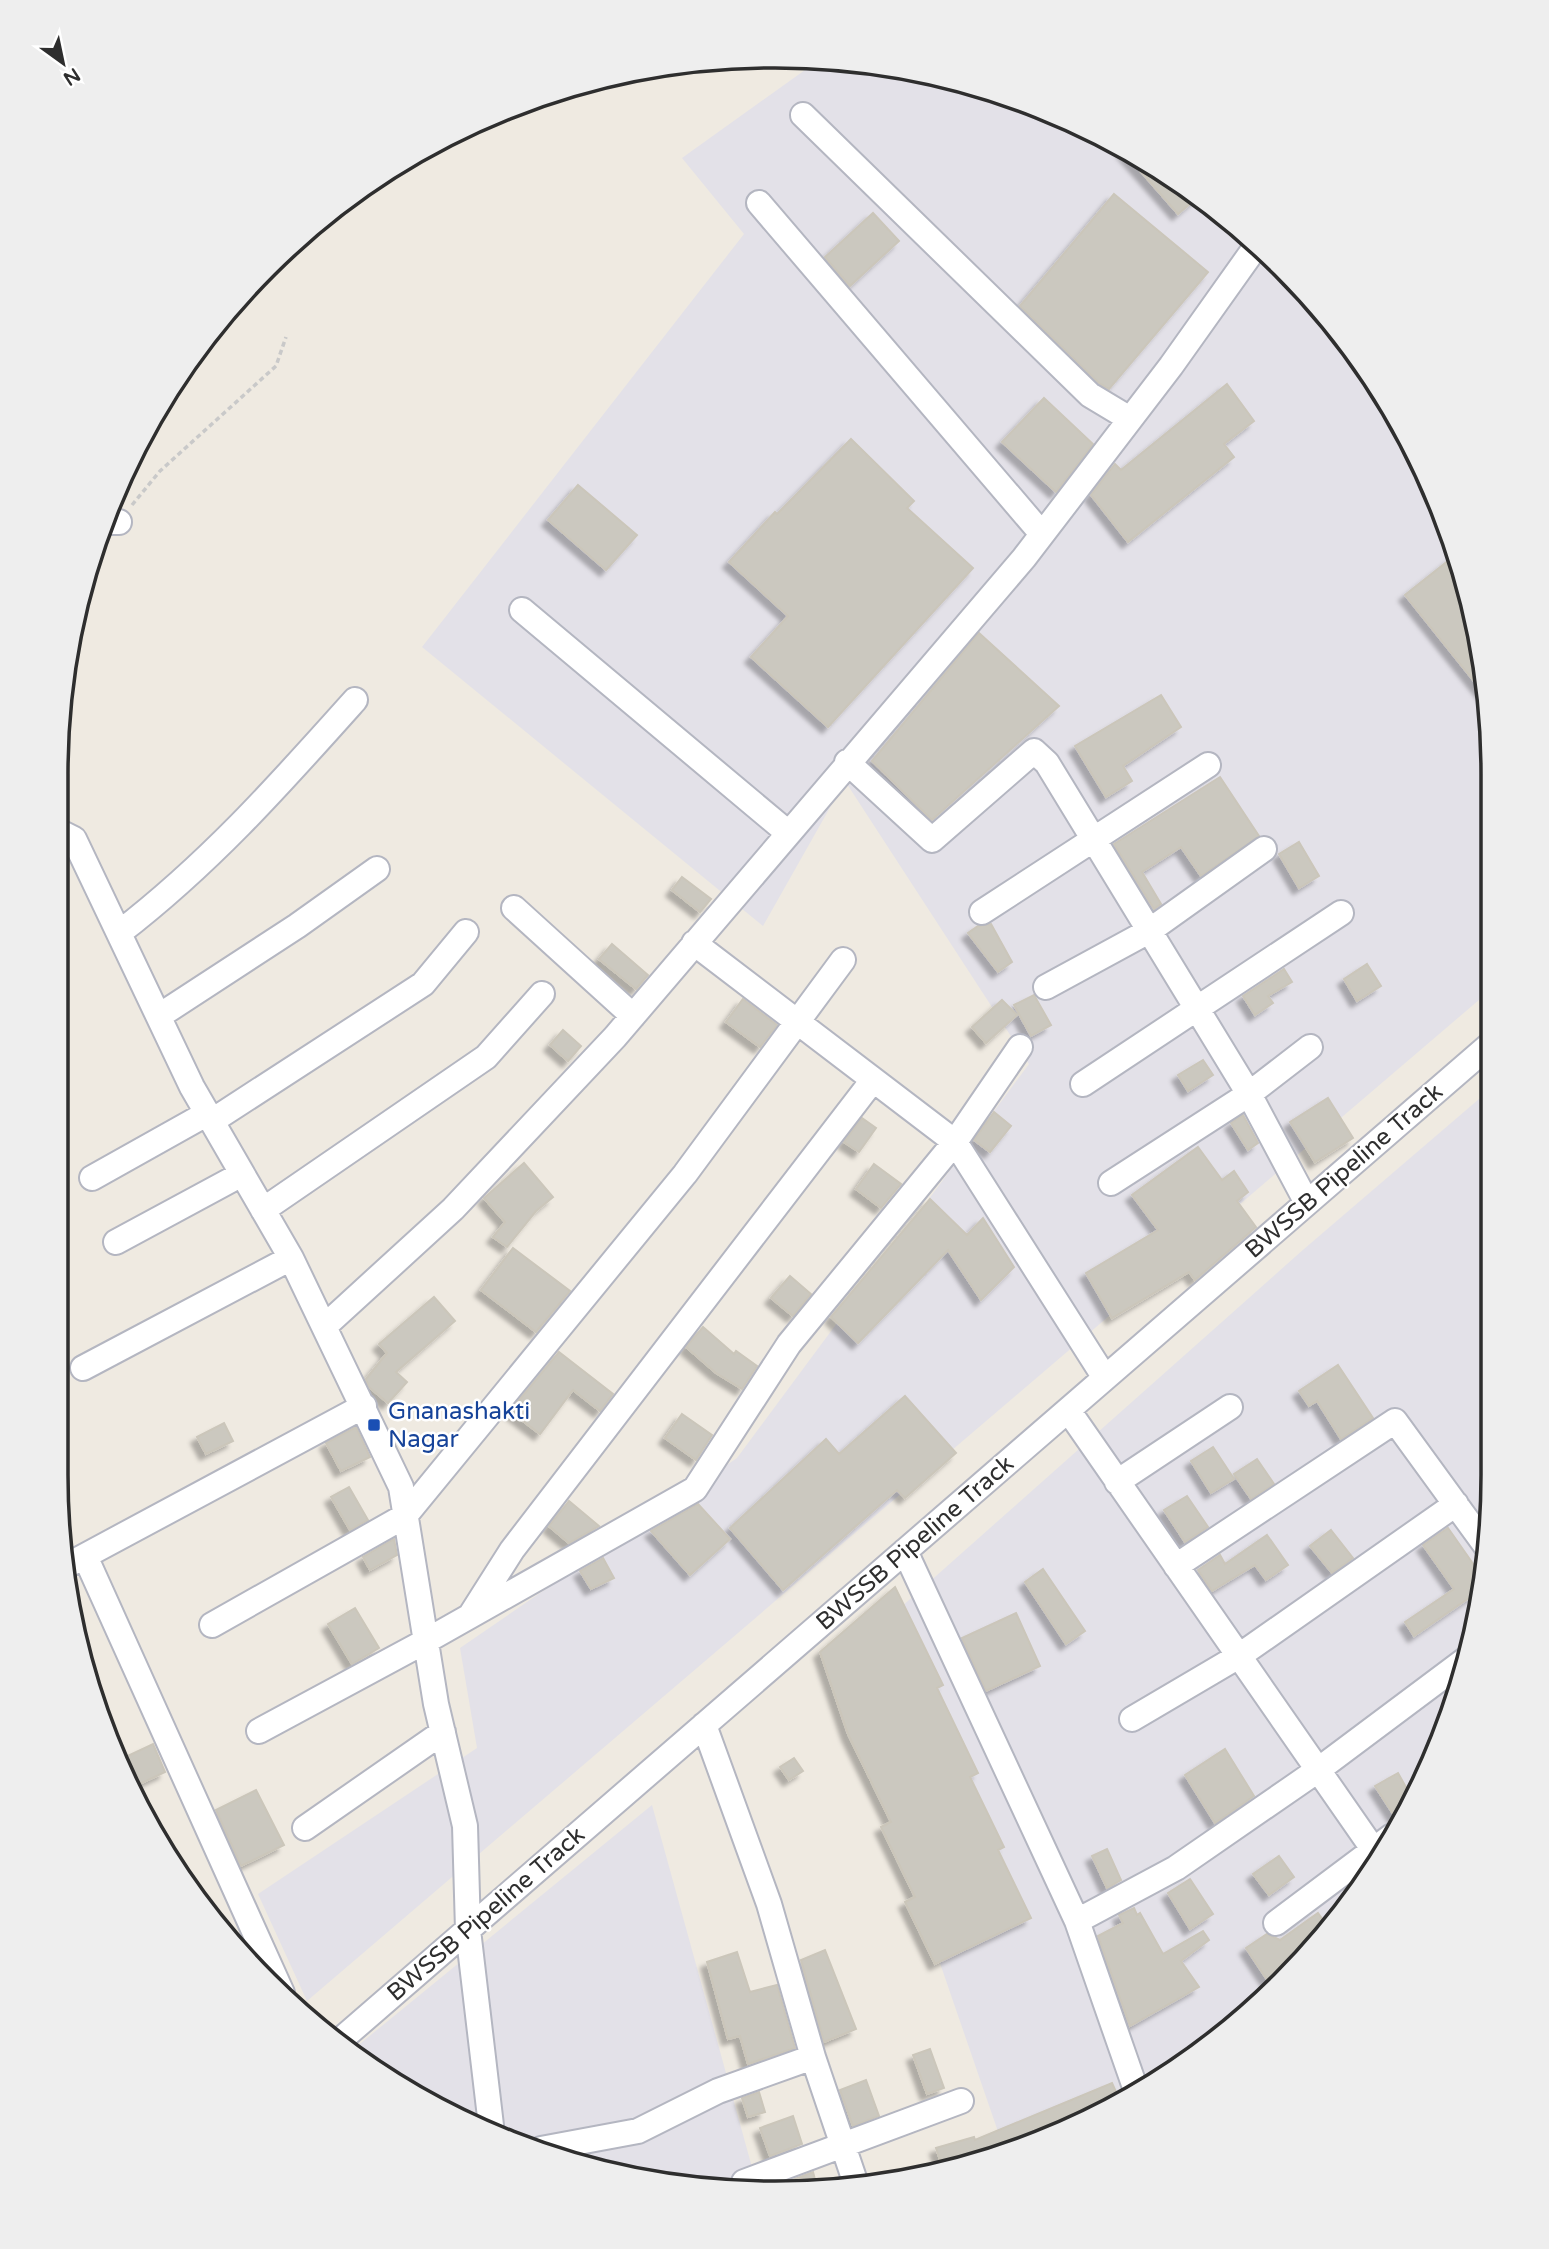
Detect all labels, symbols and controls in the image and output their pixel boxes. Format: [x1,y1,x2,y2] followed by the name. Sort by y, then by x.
[28,28,98,98] north arrow
[59,63,84,90] text: N
[1239,1077,1449,1265] street label: BWSSB Pipeline Track
[388,1397,530,1454] place label: Gnanashakti Nagar
[366,1417,382,1433] marker: Gnanashakti Nagar
[810,1449,1020,1637] street label: BWSSB Pipeline Track
[381,1820,591,2008] street label: BWSSB Pipeline Track

